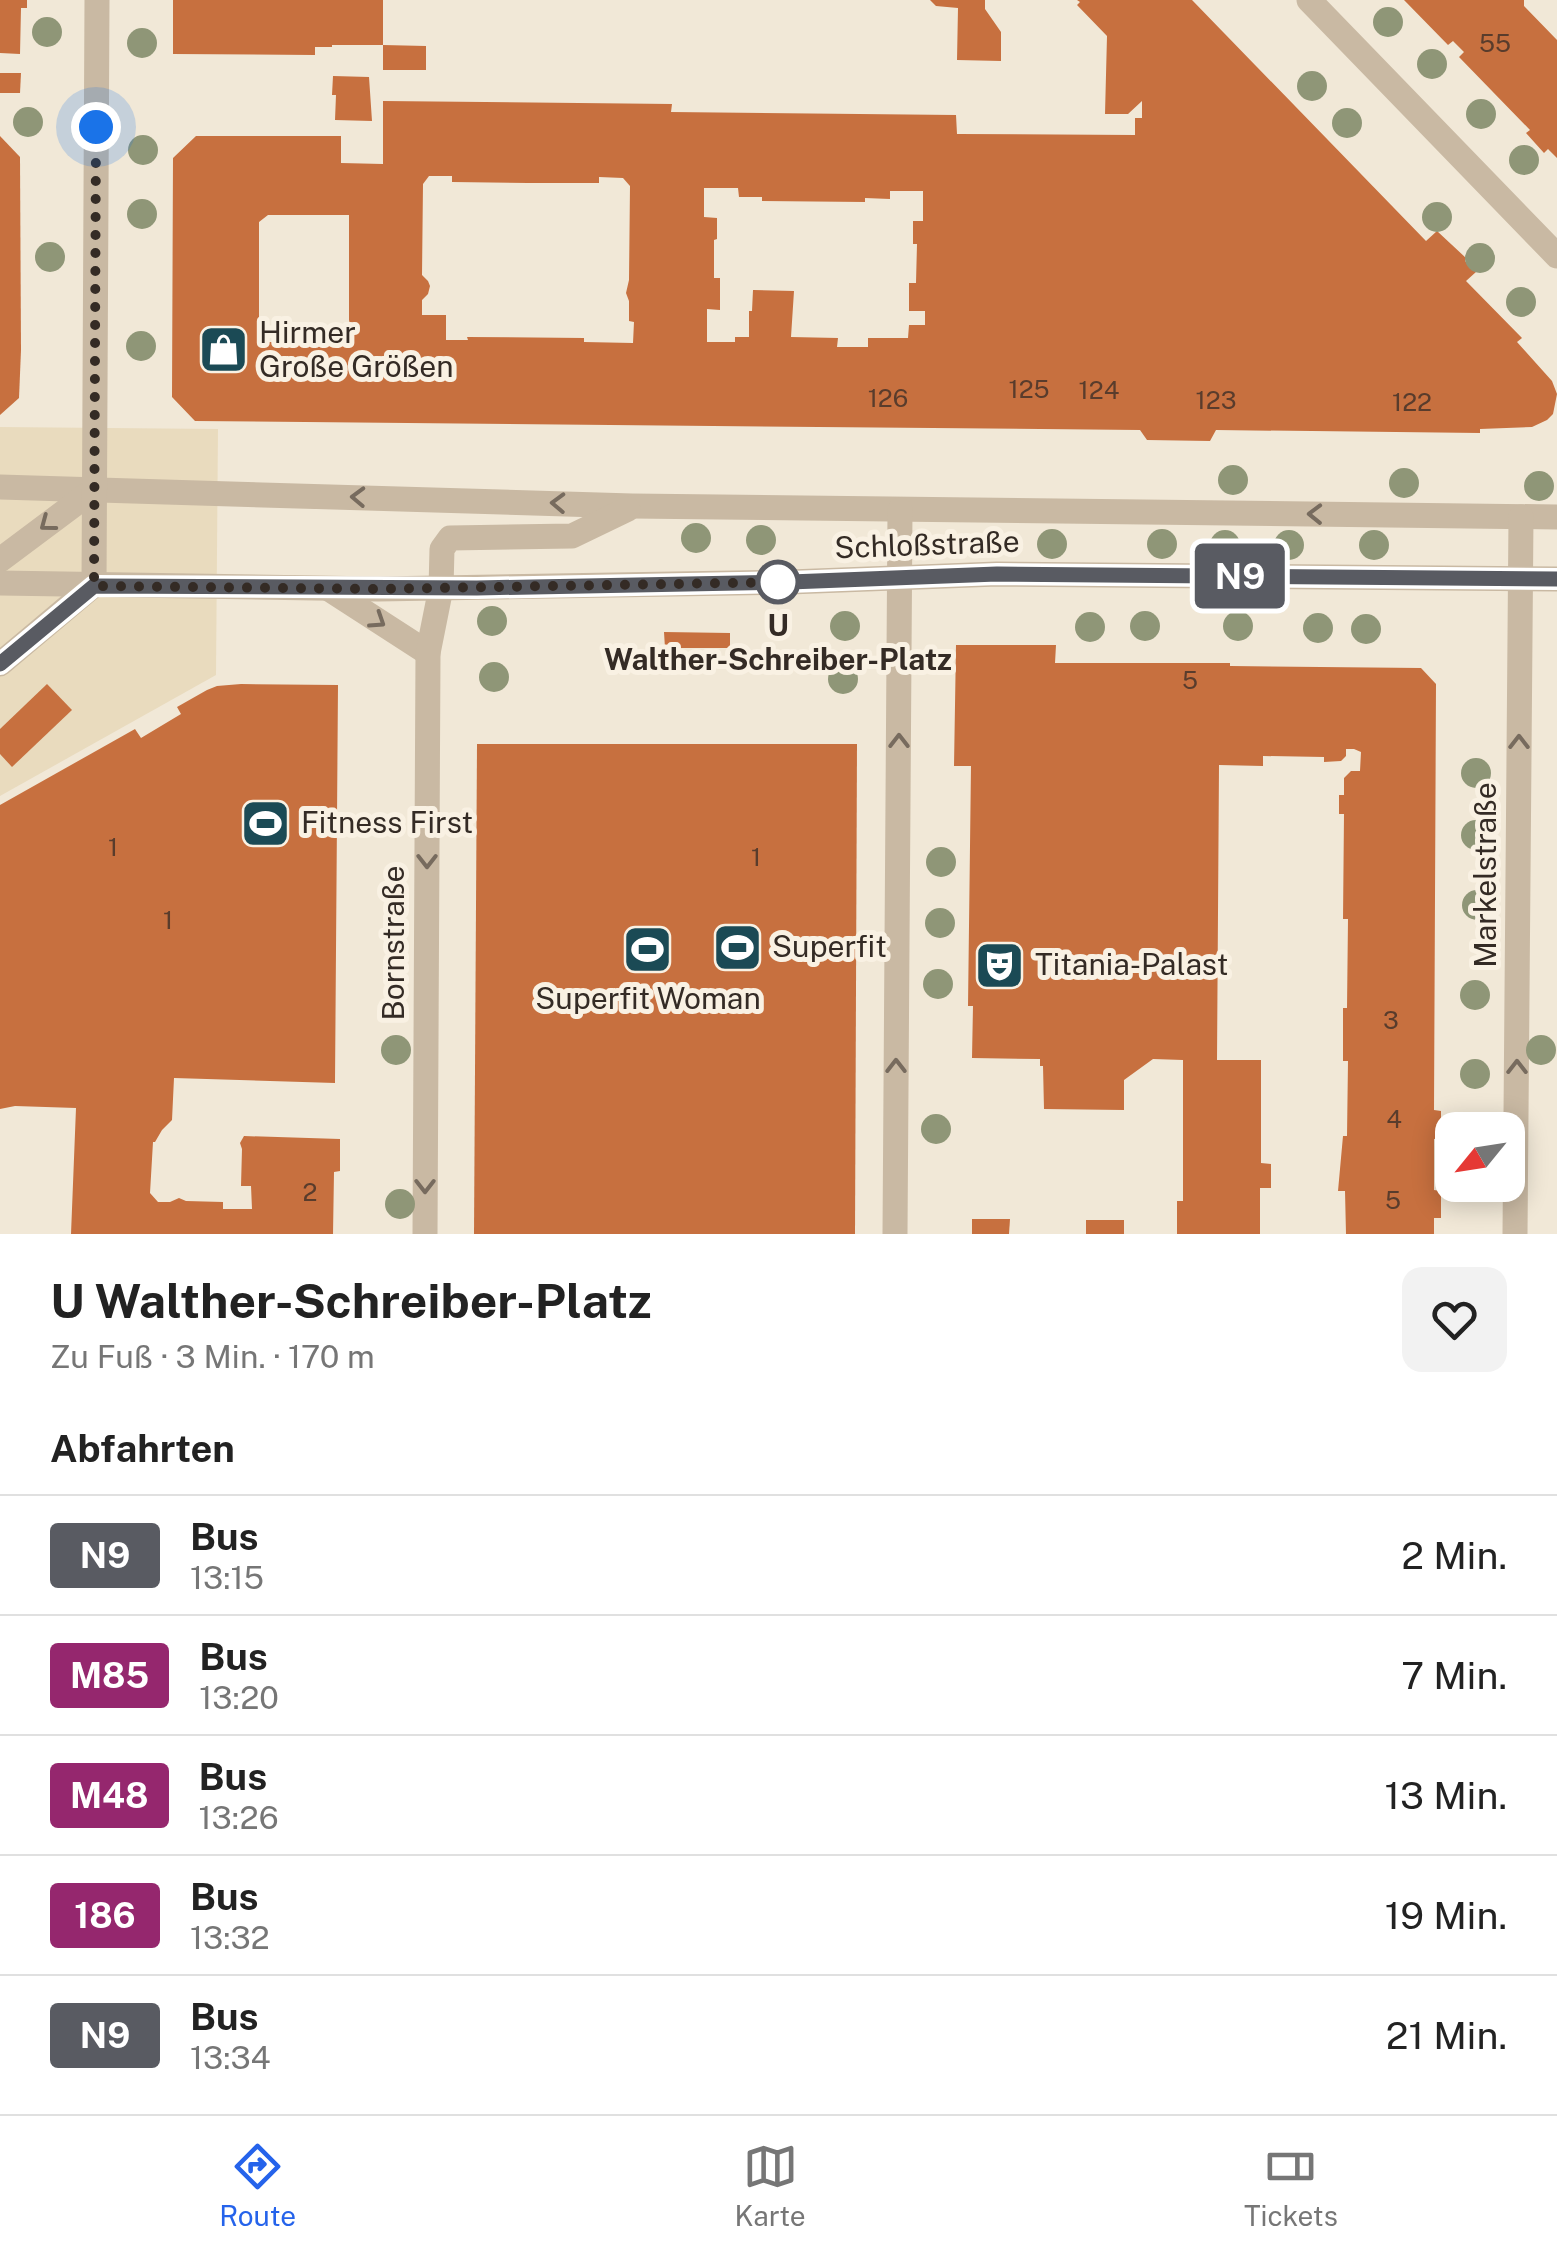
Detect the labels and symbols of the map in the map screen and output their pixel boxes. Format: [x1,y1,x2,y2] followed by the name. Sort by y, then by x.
[1479,28,1511,58] house number: 55
[71,102,121,152] your location
[259,314,454,384] place label: Hirmer Große Größen
[198,324,250,376] shop icon: Hirmer Große Größen
[1008,374,1050,404] house number: 125
[1079,375,1119,405] house number: 124
[868,383,908,413] house number: 126
[1196,385,1236,415] house number: 123
[1392,387,1432,417] house number: 122
[350,486,366,507] one-way arrow
[550,493,566,514] one-way arrow
[1307,504,1323,525] one-way arrow
[40,513,58,530] one-way arrow
[834,523,1020,565] street label: Schloßstraße
[1195,544,1285,608] line badge: N9
[757,561,799,603] marker: U Walther-Schreiber-Platz
[604,607,952,677] place label: U Walther-Schreiber-Platz
[367,609,385,628] one-way arrow
[1182,665,1198,695] house number: 5
[888,733,910,748] one-way arrow
[1508,733,1530,748] one-way arrow
[1467,782,1503,968] street label: Markelstraße
[240,797,292,849] sports icon: Fitness First
[301,804,473,840] place label: Fitness First
[108,832,118,862] house number: 1
[751,842,761,872] house number: 1
[416,854,438,869] one-way arrow
[375,865,411,1021] street label: Bornstraße
[163,905,173,935] house number: 1
[711,921,763,973] sports icon: Superfit
[622,924,674,976] sports icon: Superfit Woman
[772,928,887,964] place label: Superfit
[974,939,1026,991] theatre icon: Titania-Palast
[1035,946,1228,982] place label: Titania-Palast
[535,980,761,1016] place label: Superfit Woman
[1383,1005,1399,1035] house number: 3
[885,1058,907,1074] one-way arrow
[1506,1058,1527,1074] one-way arrow
[1386,1104,1402,1134] house number: 4
[1435,1112,1525,1202] north arrow
[303,1177,317,1207] house number: 2
[414,1178,436,1194] one-way arrow
[1385,1185,1401,1215] house number: 5

